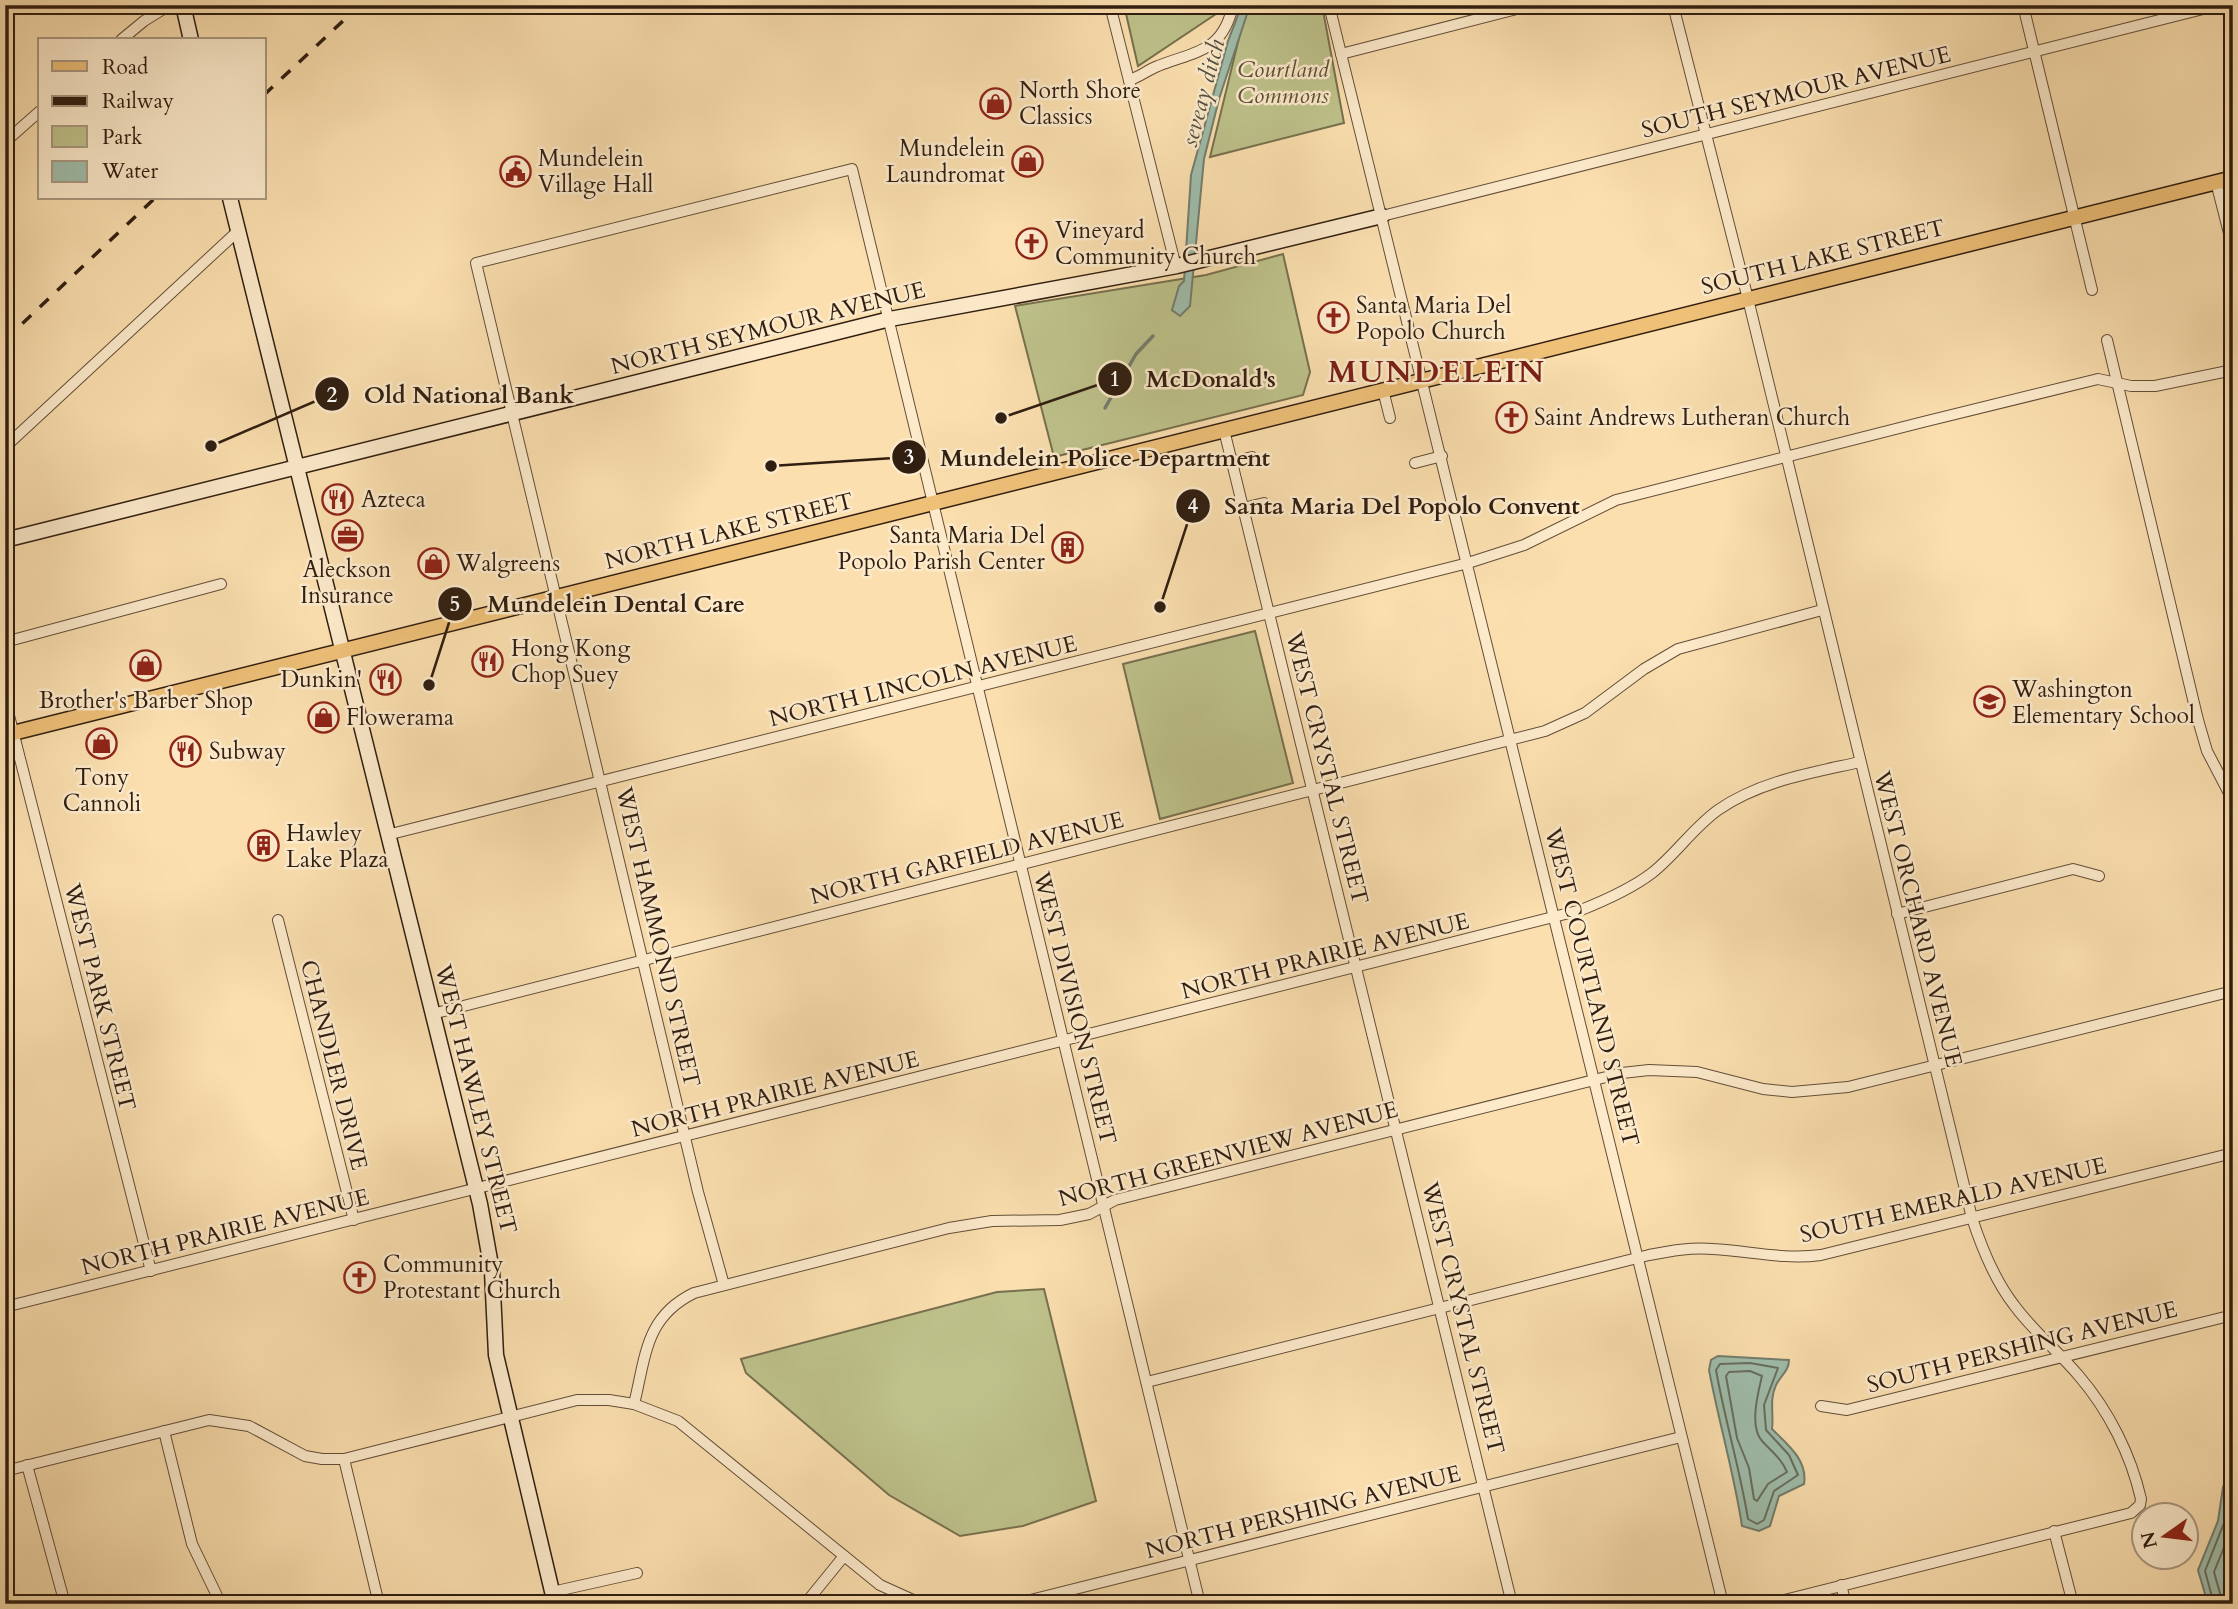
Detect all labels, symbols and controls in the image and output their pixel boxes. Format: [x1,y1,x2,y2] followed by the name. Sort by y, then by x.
[1173,35,1233,151] water label: seveay ditch
[38,38,266,200] legend
[1638,39,1954,145] street label: SOUTH SEYMOUR AVENUE
[102,53,148,82] text: Road
[1237,54,1330,111] park label: Courtland Commons
[1019,75,1141,132] place label: North Shore Classics
[979,86,1013,120] shop icon: North Shore Classics
[102,87,174,116] text: Railway
[102,123,143,152] text: Park
[886,133,1005,190] place label: Mundelein Laundromat
[538,143,654,200] place label: Mundelein Village Hall
[1011,144,1045,178] shop icon: Mundelein Laundromat
[498,154,532,188] public building icon: Mundelein Village Hall
[101,157,158,186] text: Water
[1698,212,1948,302] street label: SOUTH LAKE STREET
[1055,215,1256,272] place label: Vineyard Community Church
[1015,226,1049,260] church icon: Vineyard Community Church
[608,274,928,382] street label: NORTH SEYMOUR AVENUE
[1356,290,1512,347] place label: Santa Maria Del Popolo Church
[1316,301,1350,335] church icon: Santa Maria Del Popolo Church
[1328,352,1546,393] district label: MUNDELEIN
[1097,357,1290,402] callout: McDonald's
[1146,363,1276,396] text: McDonald's
[1110,365,1120,394] text: 1
[315,372,588,417] callout: Old National Bank
[364,379,574,412] text: Old National Bank
[327,381,338,410] text: 2
[1494,400,1528,434] church icon: Saint Andrews Lutheran Church
[1534,402,1850,433] place label: Saint Andrews Lutheran Church
[891,435,1284,480] callout: Mundelein Police Department
[940,442,1271,475] text: Mundelein Police Department
[904,443,914,472] text: 3
[321,482,355,516] restaurant icon: Azteca
[361,484,426,515] place label: Azteca
[1176,484,1594,529] callout: Santa Maria Del Popolo Convent
[602,485,857,577] street label: NORTH LAKE STREET
[1224,490,1580,523] text: Santa Maria Del Popolo Convent
[1188,492,1199,521] text: 4
[330,518,364,552] office icon: Aleckson Insurance
[838,520,1046,577] place label: Santa Maria Del Popolo Parish Center
[1051,531,1085,565] building icon: Santa Maria Del Popolo Parish Center
[416,546,450,580] shop icon: Walgreens
[455,548,560,579] place label: Walgreens
[300,554,394,611] place label: Aleckson Insurance
[438,581,758,626] callout: Mundelein Dental Care
[487,588,745,621] text: Mundelein Dental Care
[450,590,460,619] text: 5
[766,628,1080,734] street label: NORTH LINCOLN AVENUE
[1278,628,1376,907] street label: WEST CRYSTAL STREET
[511,633,630,690] place label: Hong Kong Chop Suey
[471,644,505,678] restaurant icon: Hong Kong Chop Suey
[129,649,163,683] shop icon: Brother's Barber Shop
[368,662,402,696] restaurant icon: Dunkin'
[281,664,362,695] place label: Dunkin'
[2011,674,2195,731] place label: Washington Elementary School
[39,685,253,716] place label: Brother's Barber Shop
[1972,685,2006,719] school or university icon: Washington Elementary School
[306,700,340,734] shop icon: Flowerama
[346,702,454,733] place label: Flowerama
[85,726,119,760] shop icon: Tony Cannoli
[169,734,203,768] restaurant icon: Subway
[209,736,286,767] place label: Subway
[63,762,141,819] place label: Tony Cannoli
[1866,767,1970,1070] street label: WEST ORCHARD AVENUE
[608,783,708,1090] street label: WEST HAMMOND STREET
[807,804,1127,912] street label: NORTH GARFIELD AVENUE
[286,818,388,875] place label: Hawley Lake Plaza
[1537,823,1647,1150] street label: WEST COURTLAND STREET
[246,829,280,863] building icon: Hawley Lake Plaza
[1026,867,1124,1148] street label: WEST DIVISION STREET
[57,879,143,1114] street label: WEST PARK STREET
[1178,905,1472,1007] street label: NORTH PRAIRIE AVENUE
[293,957,375,1173] street label: CHANDLER DRIVE
[427,960,524,1237] street label: WEST HAWLEY STREET
[628,1043,922,1145] street label: NORTH PRAIRIE AVENUE
[1055,1094,1401,1214] street label: NORTH GREENVIEW AVENUE
[1797,1150,2109,1250] street label: SOUTH EMERALD AVENUE
[1414,1178,1512,1457] street label: WEST CRYSTAL STREET
[78,1181,372,1283] street label: NORTH PRAIRIE AVENUE
[383,1249,561,1306] place label: Community Protestant Church
[343,1260,377,1294] church icon: Community Protestant Church
[1864,1293,2180,1401] street label: SOUTH PERSHING AVENUE
[1142,1458,1464,1566] street label: NORTH PERSHING AVENUE
[2130,1500,2200,1570] north arrow
[2135,1528,2164,1551] text: N

